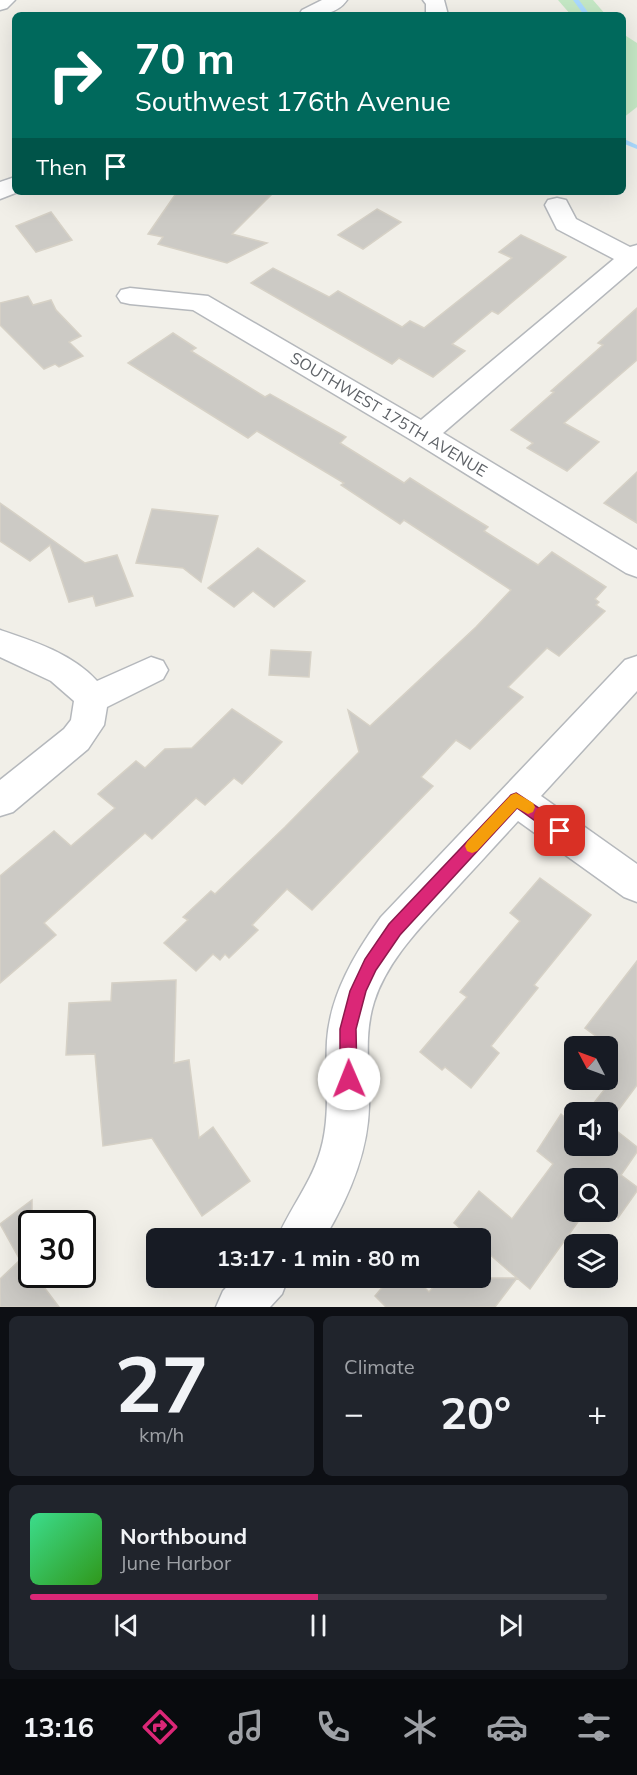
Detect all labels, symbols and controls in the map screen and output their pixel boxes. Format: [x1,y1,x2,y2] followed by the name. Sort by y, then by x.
[135,32,235,85] text: 70 m
[36,36,114,114] icon: right
[135,84,451,118] text: Southwest 176th Avenue
[99,150,132,183] icon: arrive
[36,153,87,181] text: Then
[287,347,491,481] street label: SOUTHWEST 175TH AVENUE
[534,805,585,856] pin
[543,814,576,847] icon: arrive
[564,1036,618,1090] north arrow
[564,1036,618,1288] map controls
[317,1047,381,1111] position arrow
[564,1102,618,1156] button: sound
[564,1168,618,1222] button: search
[18,1210,96,1288] speed limit sign: 30
[564,1234,618,1288] button: layers
[217,1244,420,1272] text: 13:17 · 1 min · 80 m
[115,1334,208,1432] text: 27
[344,1354,415,1379] text: Climate
[440,1384,511,1440] text: 20°
[344,1392,364,1433] text: −
[587,1392,607,1433] text: +
[139,1422,184,1447] text: km/h
[120,1522,247,1550] text: Northbound
[120,1550,231,1575] text: June Harbor
[110,1609,143,1642] icon: previous
[302,1609,335,1642] icon: pause
[494,1609,527,1642] icon: next
[139,1706,181,1748] icon: directions
[225,1706,267,1748] icon: music
[312,1706,354,1748] icon: phone
[399,1706,441,1748] icon: climate
[486,1706,528,1748] icon: car
[573,1706,615,1748] icon: filters
[22,1710,94,1744] text: 13:16

